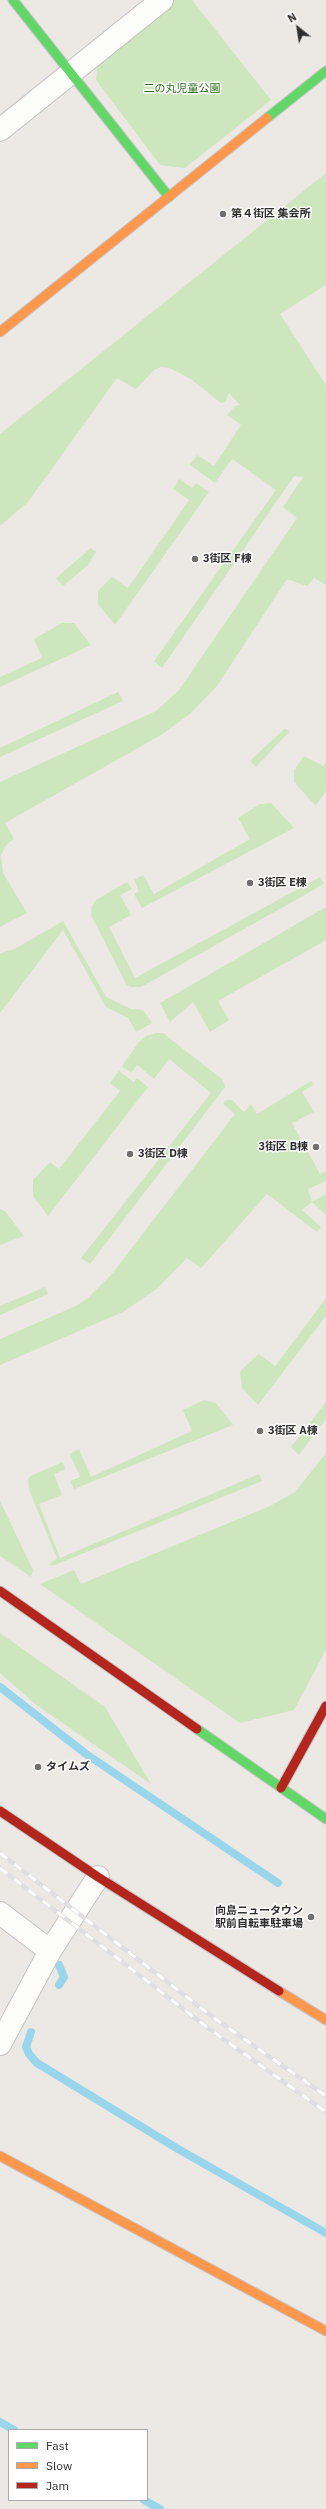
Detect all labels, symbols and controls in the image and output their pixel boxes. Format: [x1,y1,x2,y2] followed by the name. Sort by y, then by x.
[278,8,318,48] north arrow
[285,10,299,26] text: N
[144,82,220,96] park label: 二の丸児童公園
[231,207,311,221] place label: 第４街区 集会所
[218,209,228,219] marker: 第４街区 集会所
[203,552,252,566] place label: 3街区 F棟
[190,554,200,564] marker: 3街区 F棟
[258,876,307,890] place label: 3街区 E棟
[245,878,255,888] marker: 3街区 E棟
[258,1140,308,1154] place label: 3街区 B棟
[311,1142,321,1152] marker: 3街区 B棟
[138,1147,188,1161] place label: 3街区 D棟
[125,1149,135,1159] marker: 3街区 D棟
[268,1424,318,1438] place label: 3街区 A棟
[255,1426,265,1436] marker: 3街区 A棟
[46,1760,90,1774] place label: タイムズ
[33,1762,43,1772] marker: タイムズ
[215,1904,303,1930] place label: 向島ニュータウン 駅前自転車駐車場
[306,1912,316,1922] marker: 向島ニュータウン 駅前自転車駐車場
[8,2429,148,2501] legend
[46,2438,69,2453] text: Fast
[46,2458,72,2473] text: Slow
[46,2478,69,2493] text: Jam

